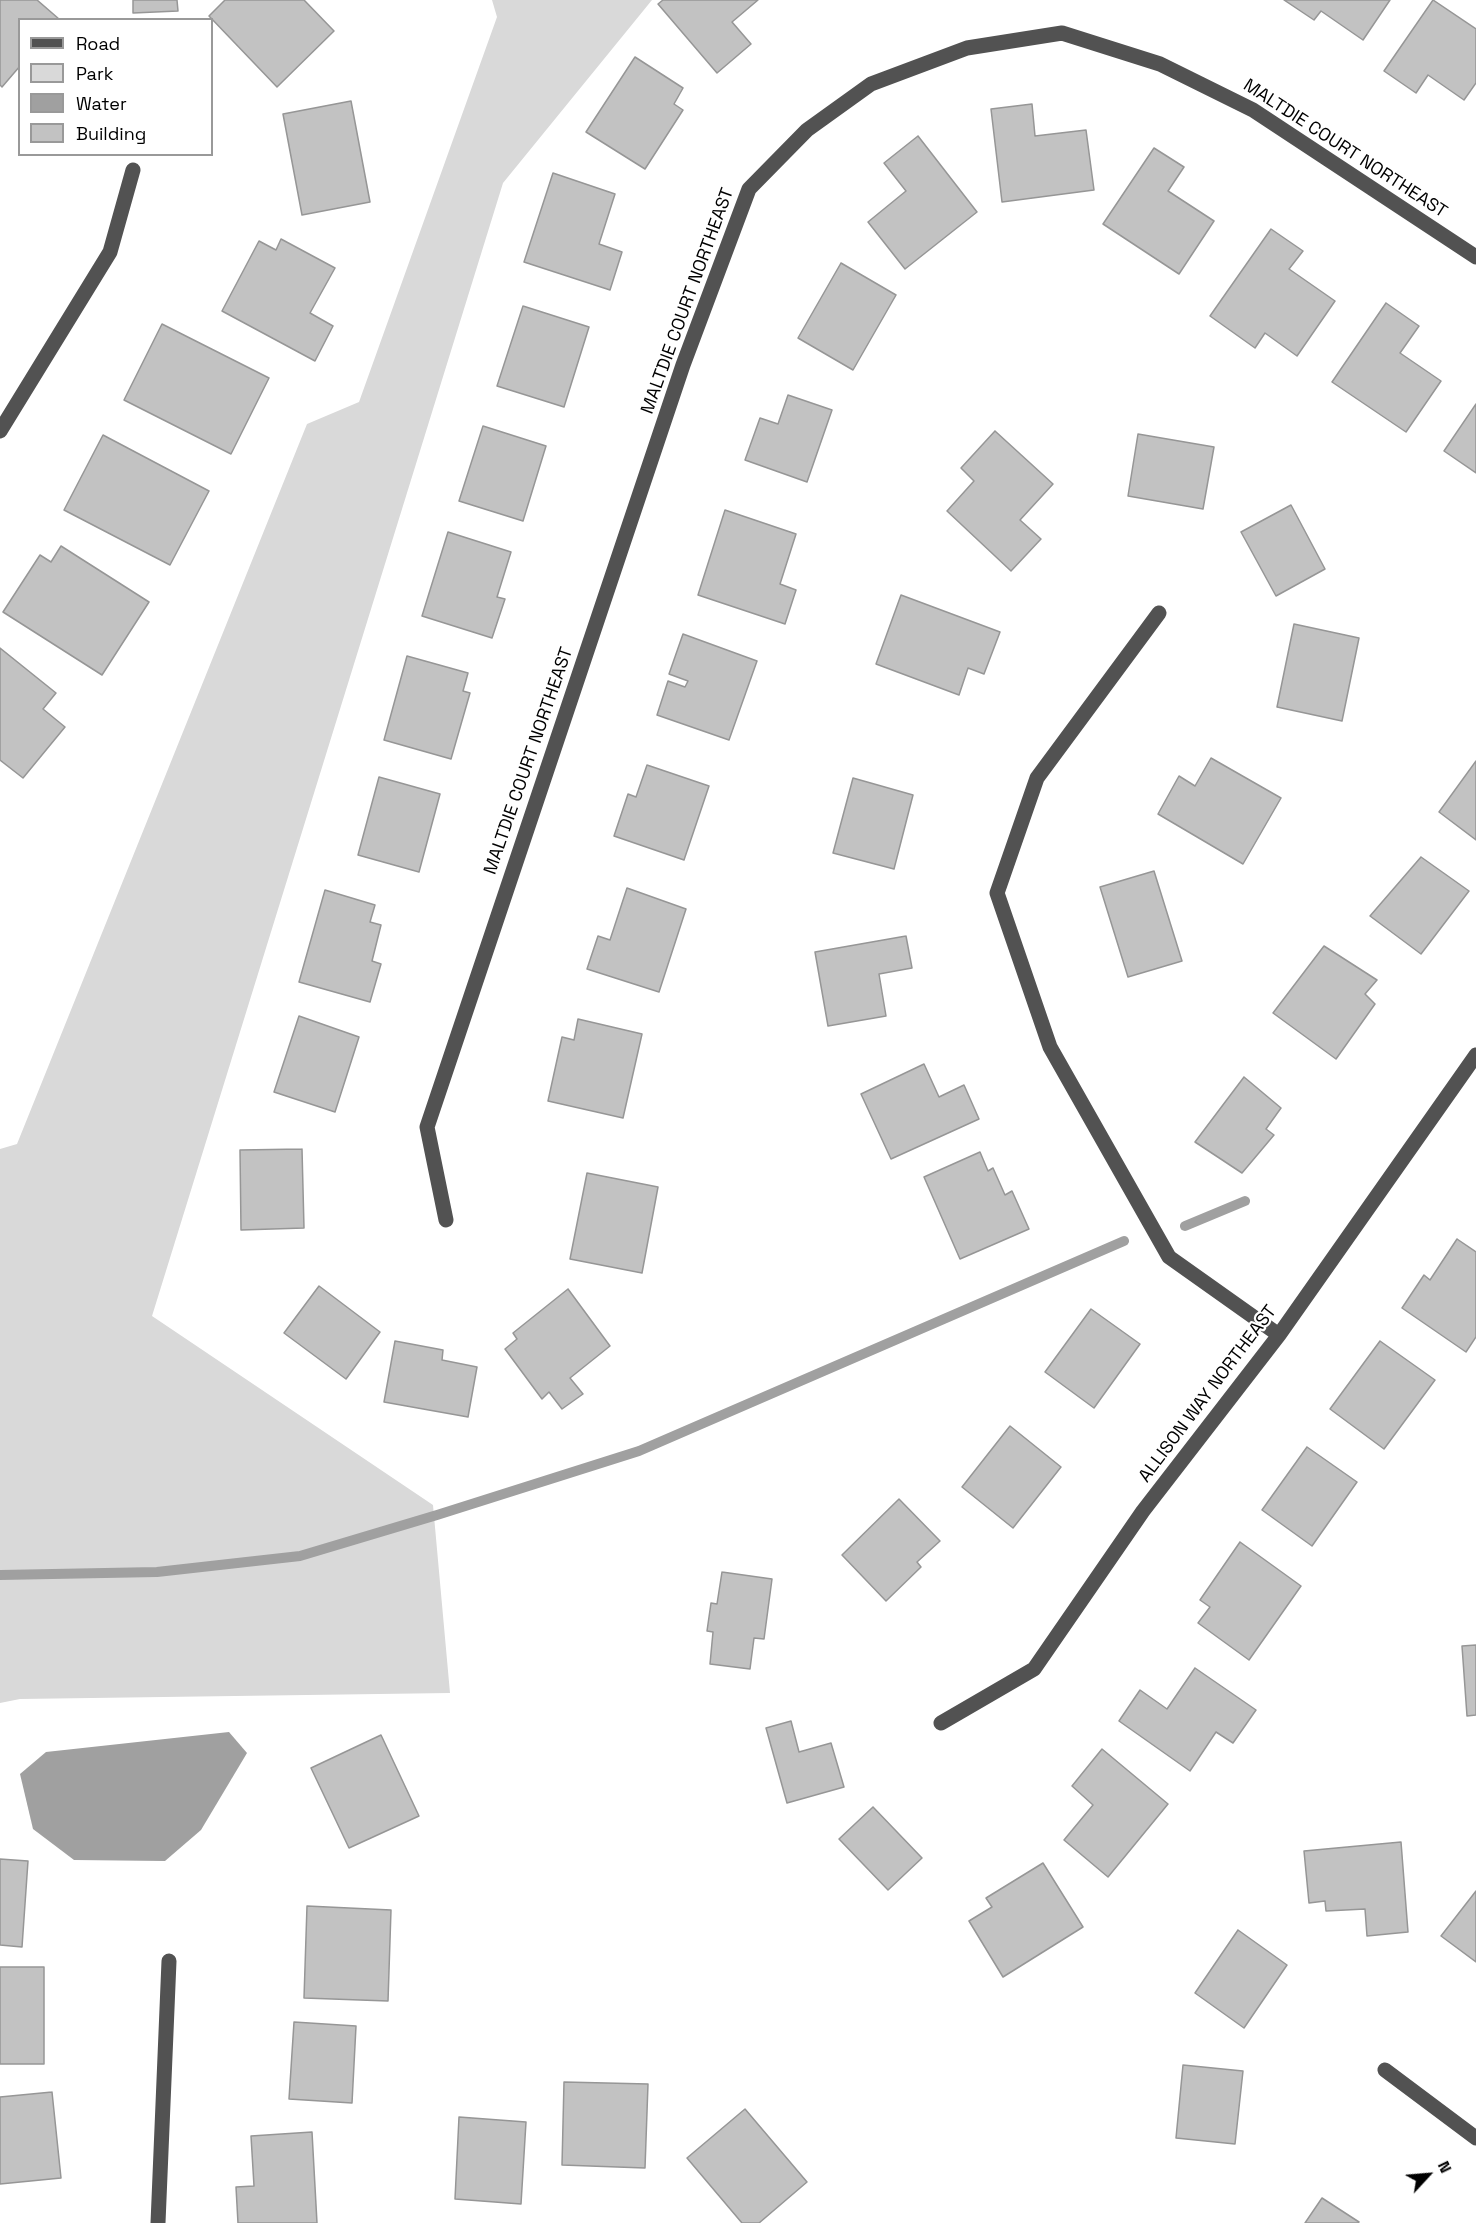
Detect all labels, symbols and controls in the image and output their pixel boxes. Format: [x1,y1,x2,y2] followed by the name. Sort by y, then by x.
[18,18,213,156] legend
[76,32,120,55] text: Road
[76,62,113,85] text: Park
[1239,75,1451,223] street label: MALTDIE COURT NORTHEAST
[76,92,127,115] text: Water
[76,122,146,145] text: Building
[637,185,739,417] street label: MALTDIE COURT NORTHEAST
[480,645,578,877] street label: MALTDIE COURT NORTHEAST
[1134,1301,1282,1487] street label: ALLISON WAY NORTHEAST
[1398,2145,1458,2205] north arrow
[1433,2157,1456,2176] text: N

